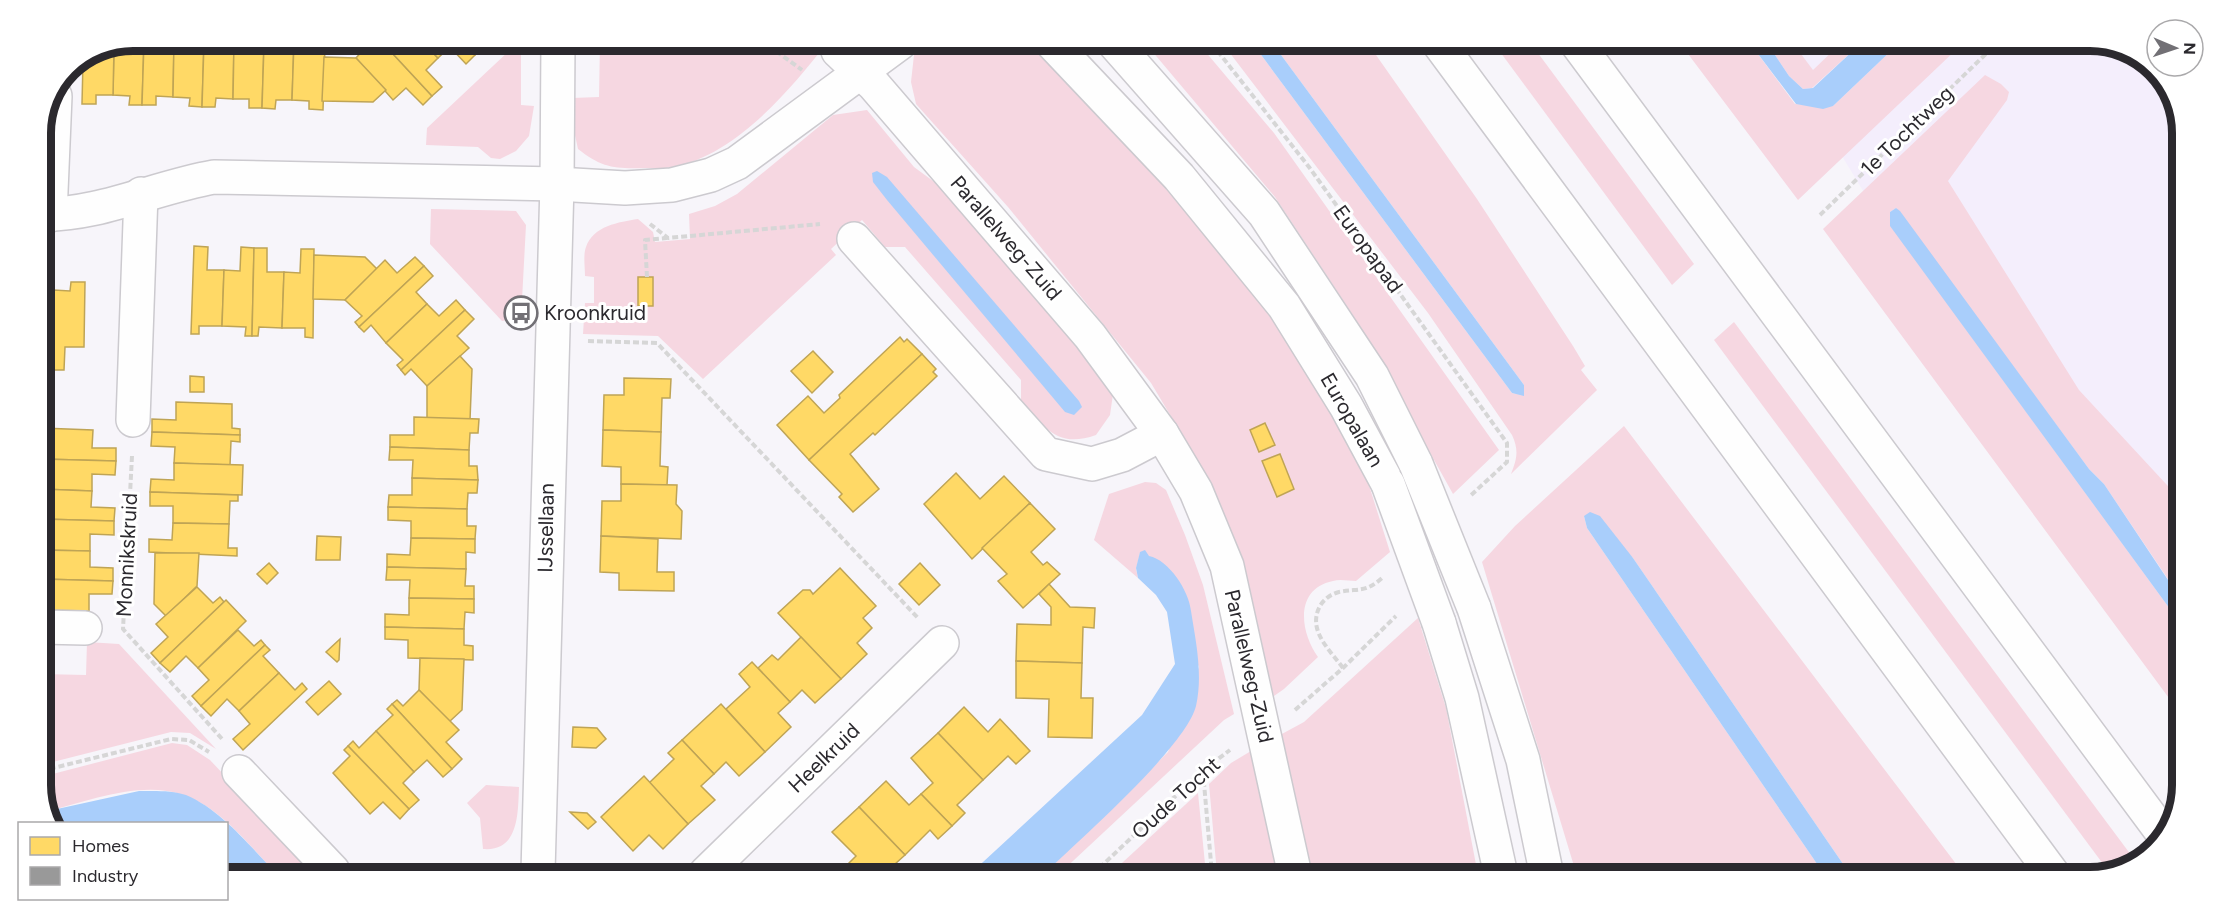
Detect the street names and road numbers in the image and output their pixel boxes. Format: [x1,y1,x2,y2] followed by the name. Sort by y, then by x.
[1855,80,1958,181] street label: 1e Tochtweg
[945,170,1067,305] street label: Parallelweg-Zuid
[1328,200,1408,297] street label: Europapad
[1316,368,1389,471] street label: Europalaan
[532,483,559,573] street label: IJssellaan
[111,492,142,618] street label: Monnikskruid
[1220,587,1279,745] street label: Parallelweg-Zuid
[783,718,865,798] street label: Heelkruid
[1126,751,1225,844] street label: Oude Tocht

